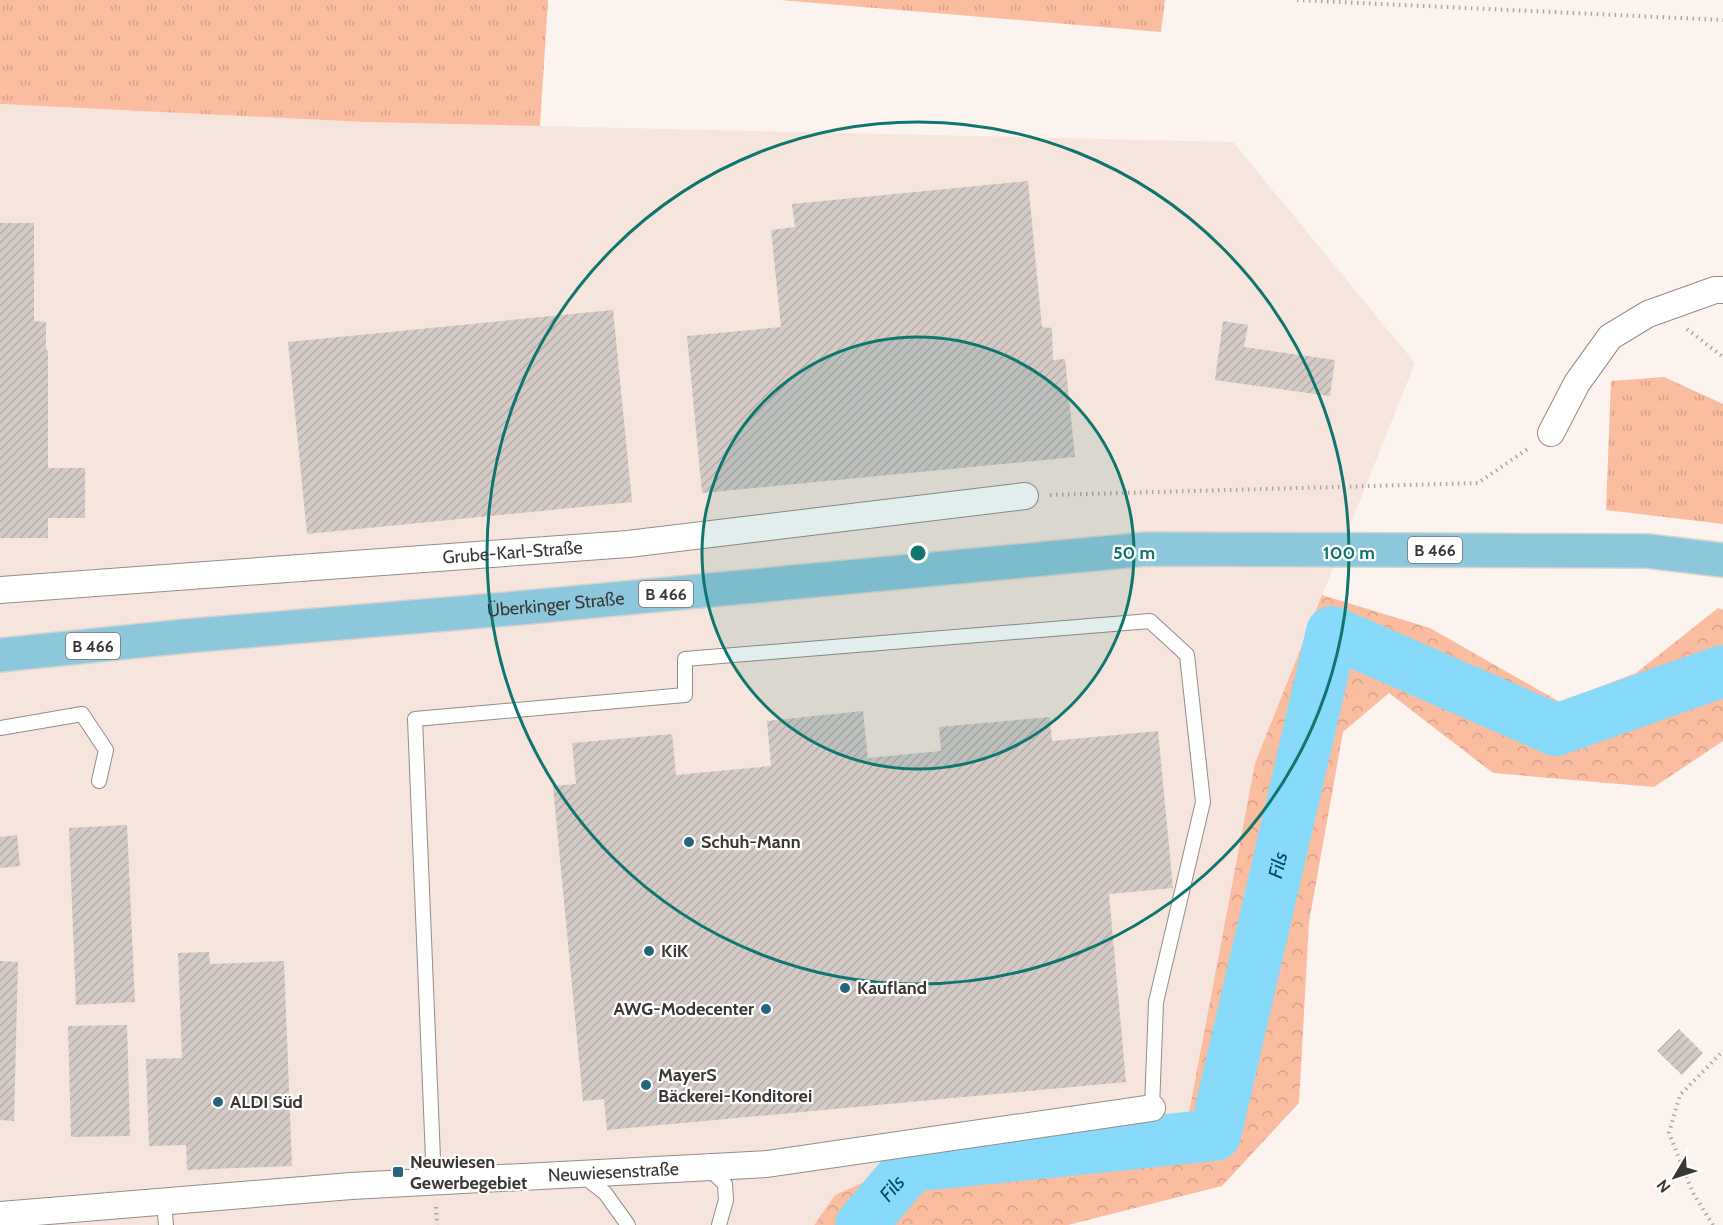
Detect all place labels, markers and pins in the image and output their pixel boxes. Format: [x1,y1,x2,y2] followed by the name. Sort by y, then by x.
[908,543,928,563] centre of rings
[701,831,801,853] place label: Schuh-Mann
[682,835,696,849] marker: Schuh-Mann
[661,940,689,962] place label: KiK
[642,944,656,958] marker: KiK
[857,977,927,999] place label: Kaufland
[838,981,852,995] marker: Kaufland
[614,998,754,1020] place label: AWG-Modecenter
[759,1002,773,1016] marker: AWG-Modecenter
[658,1064,812,1107] place label: MayerS Bäckerei-Konditorei
[639,1078,653,1092] marker: MayerS Bäckerei-Konditorei
[230,1091,303,1113] place label: ALDI Süd
[211,1095,225,1109] marker: ALDI Süd
[410,1151,527,1194] place label: Neuwiesen Gewerbegebiet
[391,1165,405,1179] marker: Neuwiesen Gewerbegebiet

